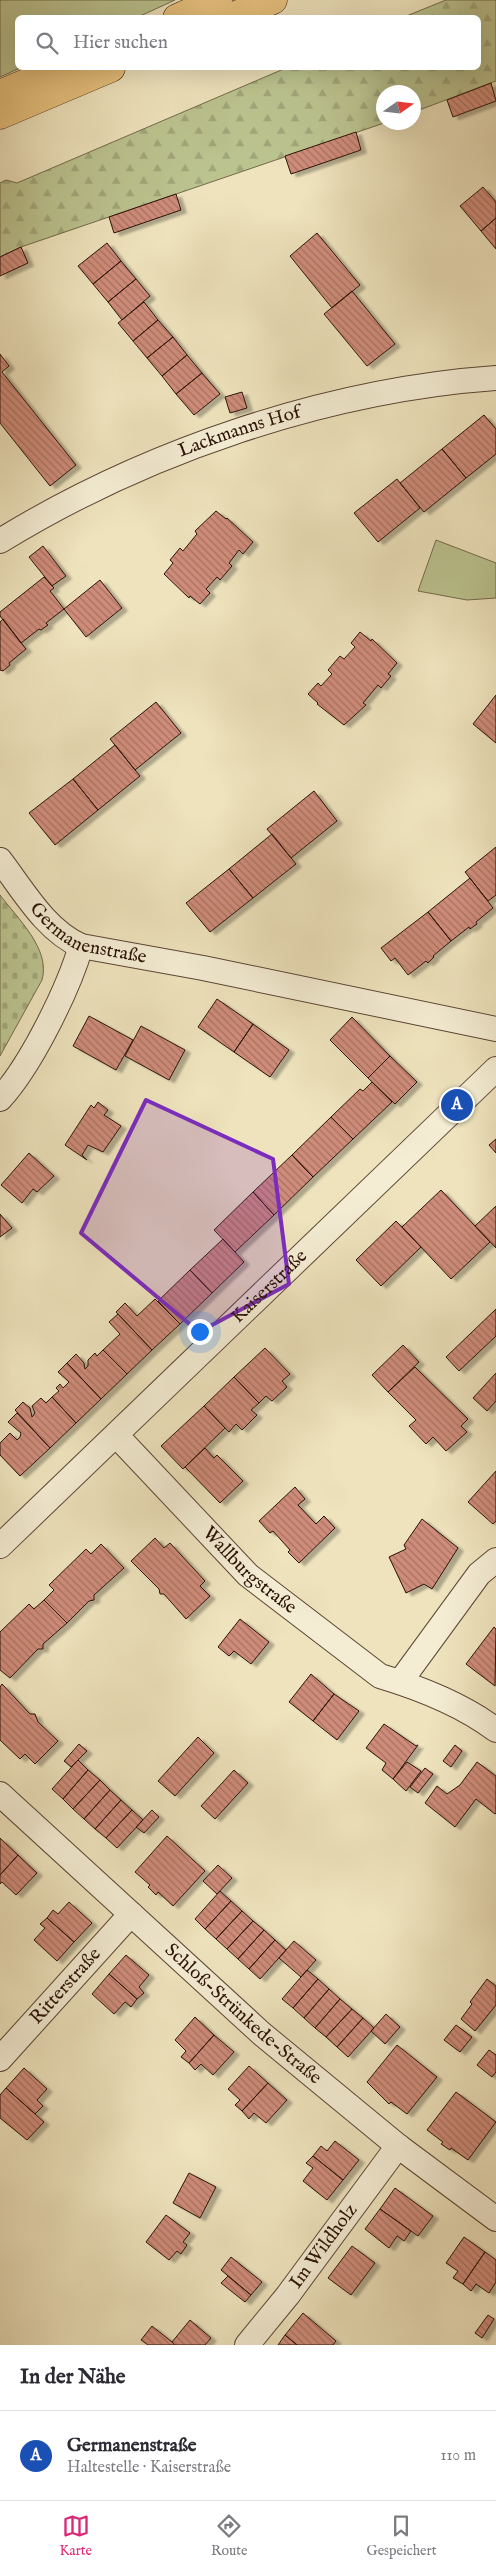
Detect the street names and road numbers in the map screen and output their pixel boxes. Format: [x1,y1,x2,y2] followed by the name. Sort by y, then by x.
[175,400,306,463] street label: Lackmanns Hof
[24,898,149,970] street label: Germanenstraße
[227,1245,313,1329] street label: Kaiserstraße
[197,1522,301,1620] street label: Wallburgstraße
[159,1939,327,2090] street label: Schloß-Strünkede-Straße
[25,1943,107,2030] street label: Ritterstraße
[285,2199,363,2294] street label: Im Wildholz

